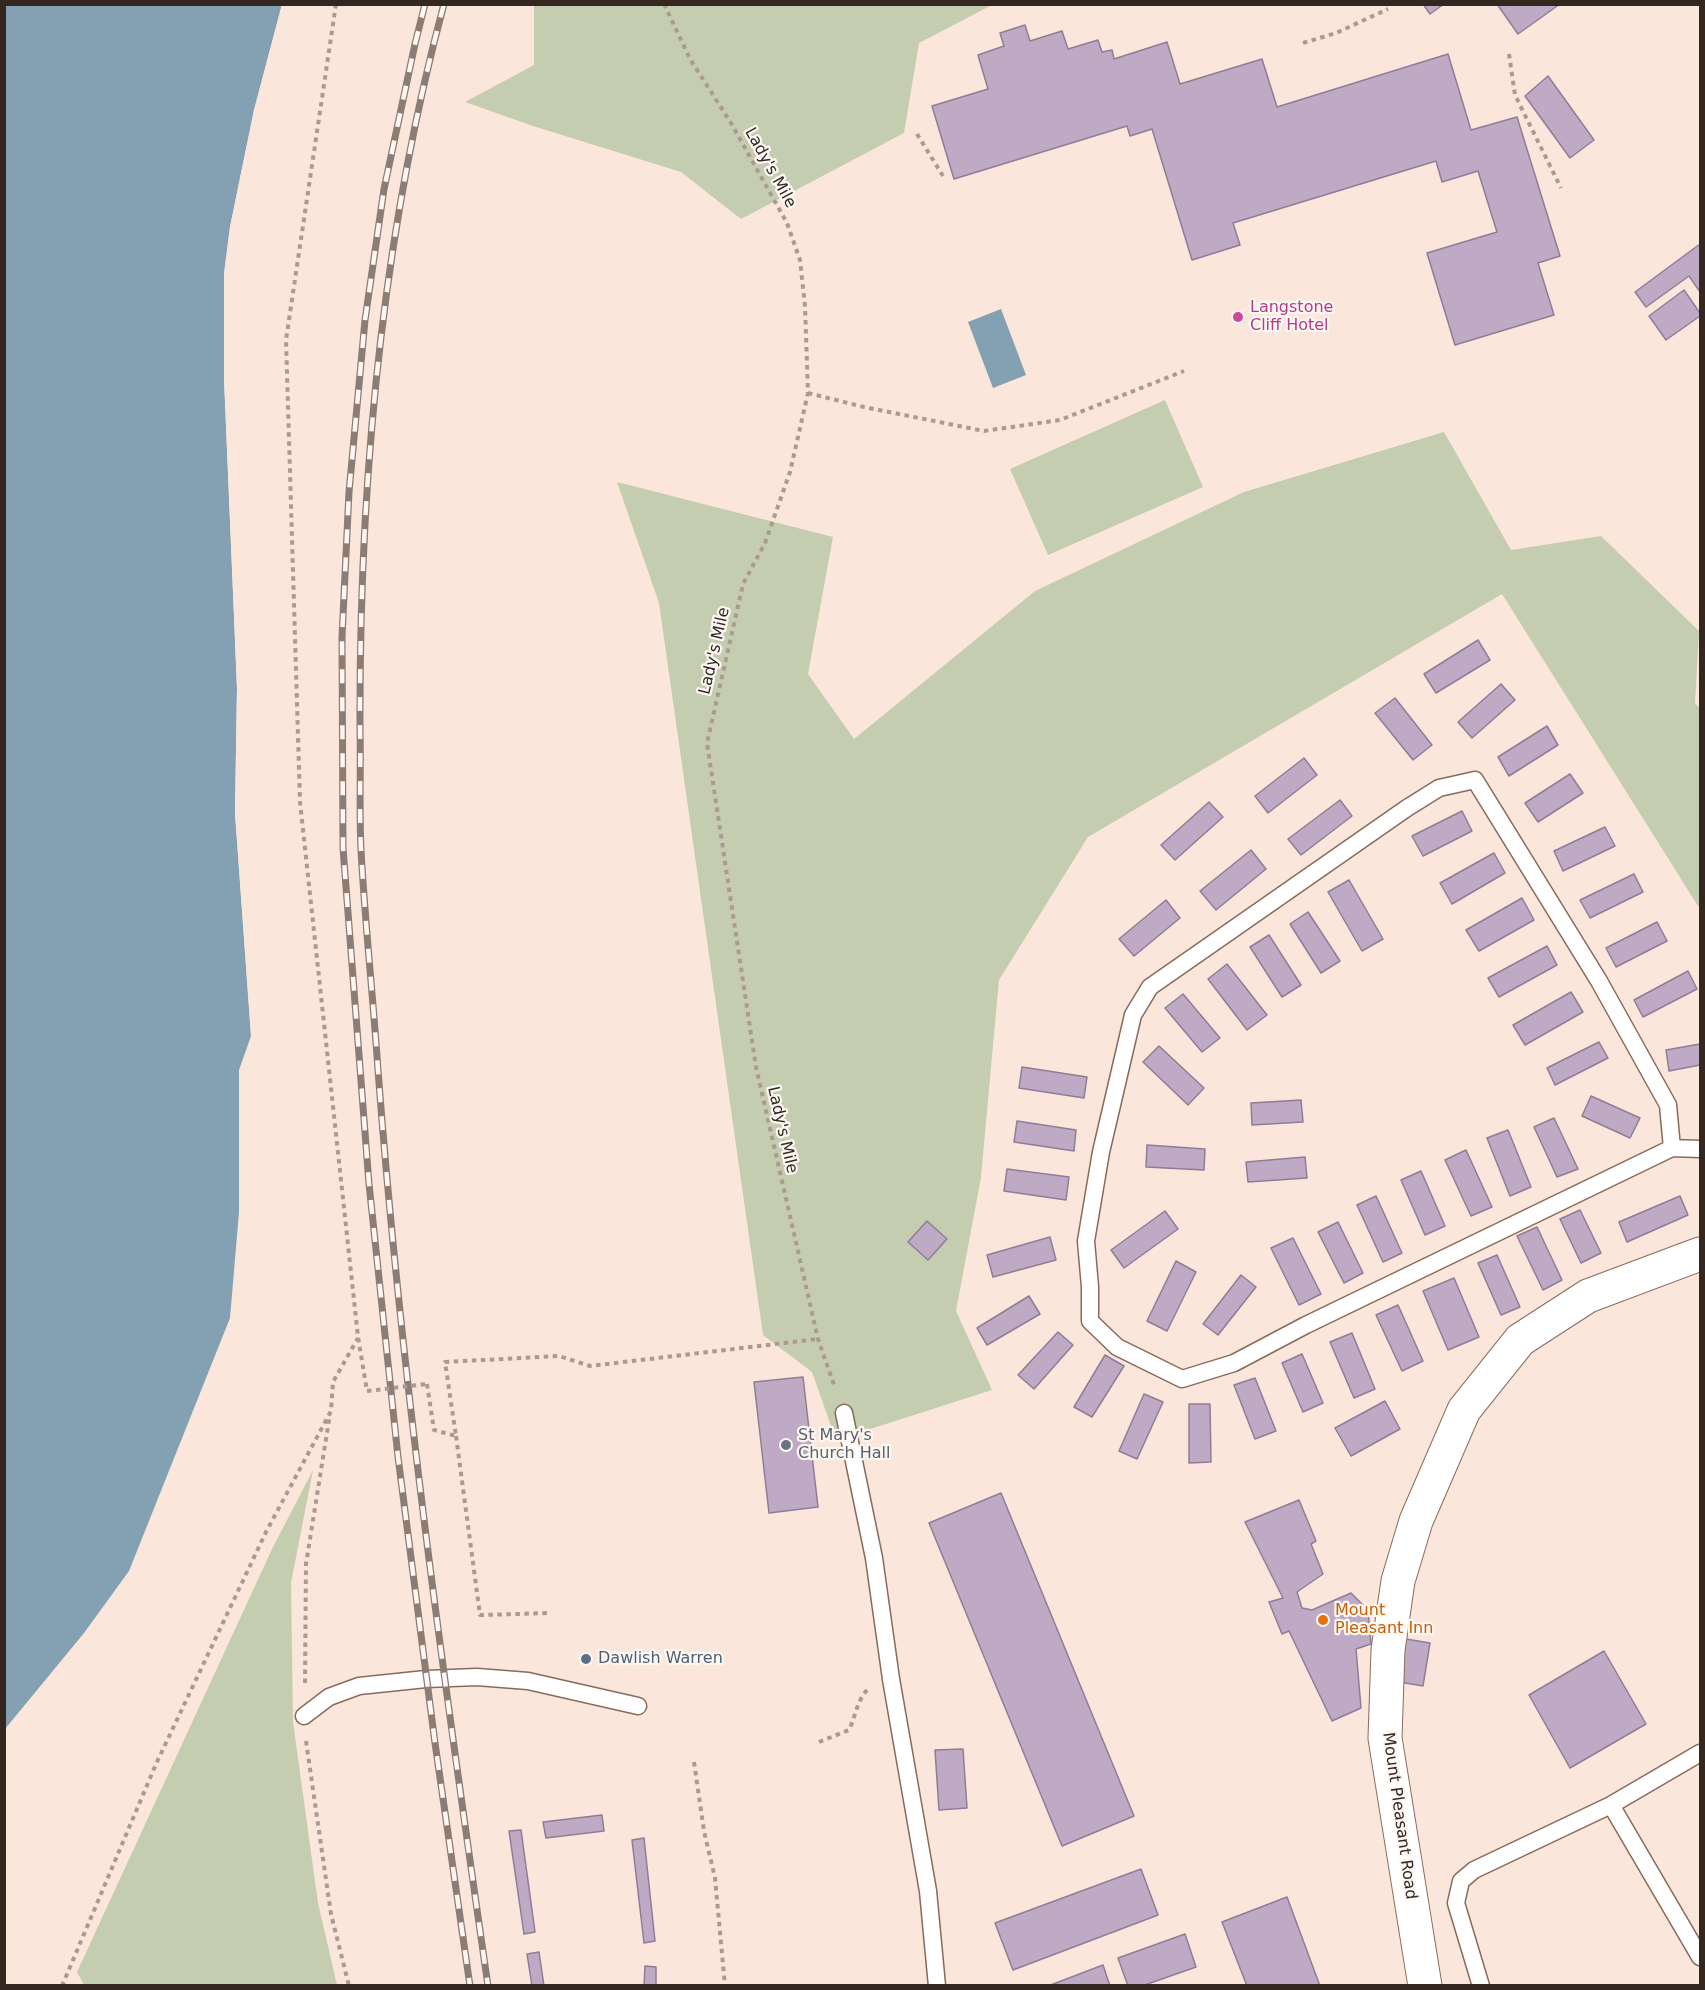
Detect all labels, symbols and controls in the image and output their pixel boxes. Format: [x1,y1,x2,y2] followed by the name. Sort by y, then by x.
[740,125,800,211] street label: Lady's Mile
[1250,298,1333,336] place label: Langstone Cliff Hotel
[1231,310,1245,324] marker: Langstone Cliff Hotel
[696,606,734,696] street label: Lady's Mile
[763,1085,801,1175] street label: Lady's Mile
[798,1426,890,1464] place label: St Mary's Church Hall
[779,1438,793,1452] marker: St Mary's Church Hall
[1335,1601,1433,1639] place label: Mount Pleasant Inn
[1316,1613,1330,1627] marker: Mount Pleasant Inn
[598,1649,723,1669] place label: Dawlish Warren
[579,1652,593,1666] marker: Dawlish Warren
[1378,1731,1420,1901] street label: Mount Pleasant Road

